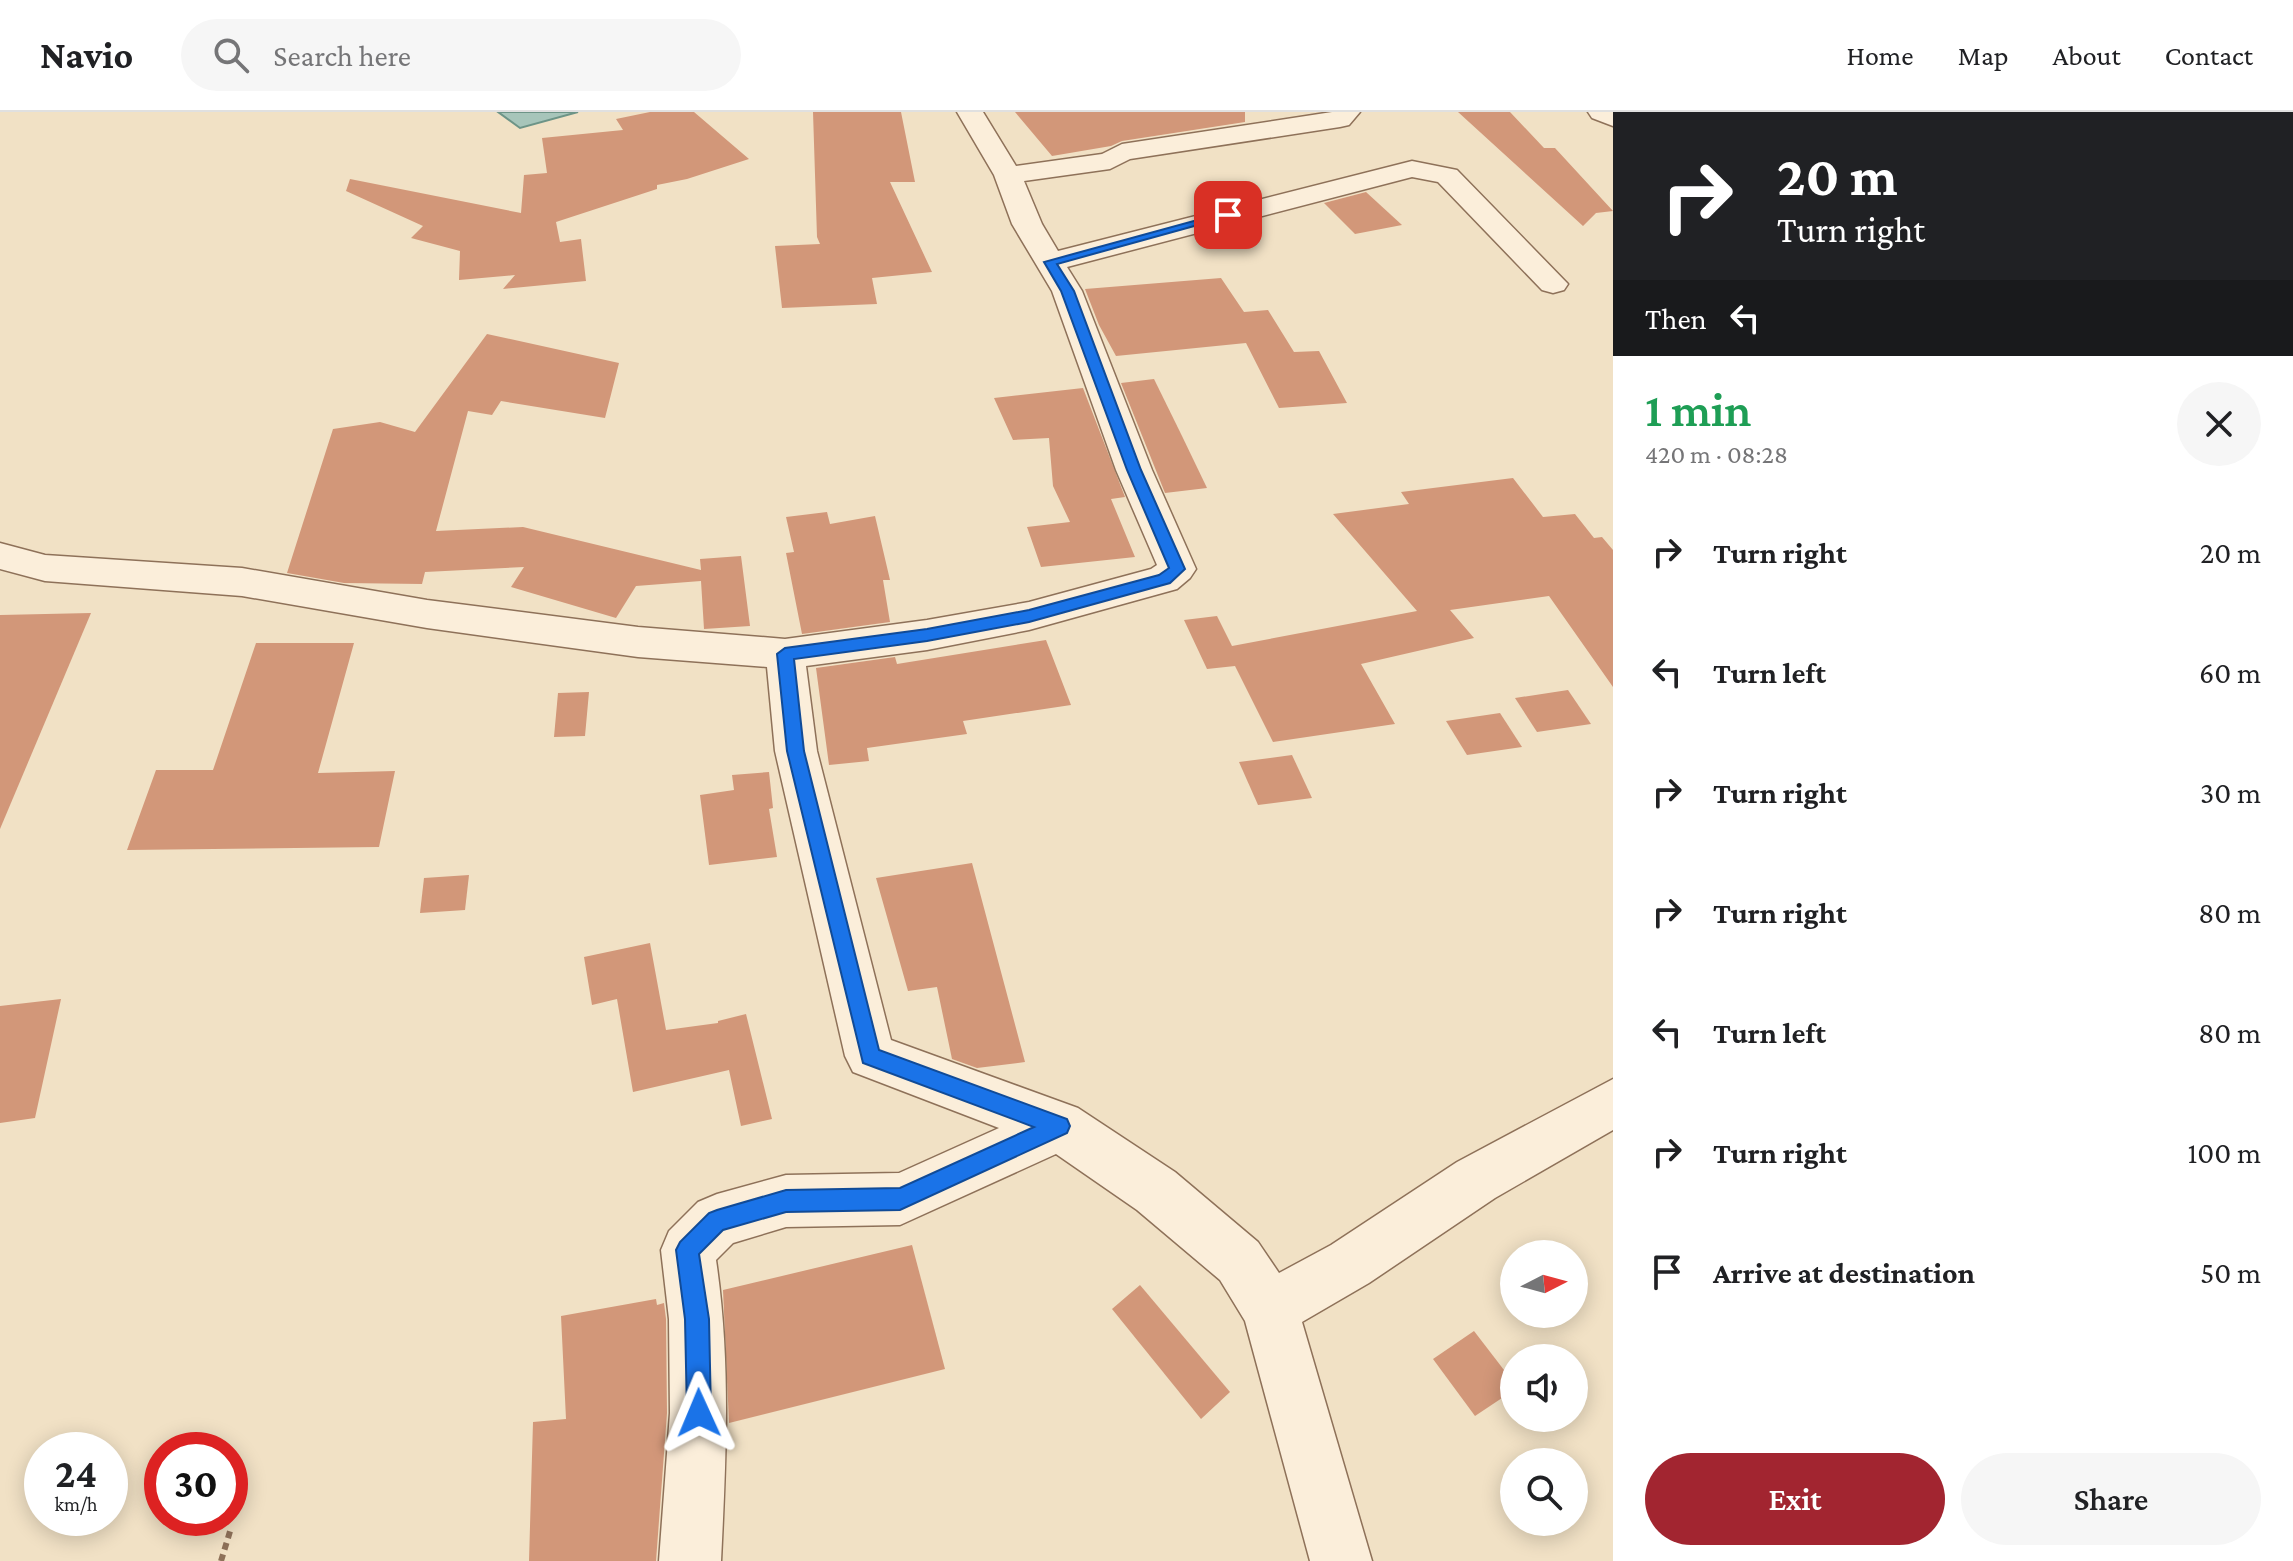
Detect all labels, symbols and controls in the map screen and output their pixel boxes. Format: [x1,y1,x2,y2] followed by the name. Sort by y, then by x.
[181,19,741,91] search box
[209,33,253,77] icon: search
[40,34,133,76] text: Navio
[273,39,411,72] text: Search here
[1847,40,1914,71] text: Home
[1958,40,2009,71] text: Map
[2053,40,2121,71] text: About
[2165,40,2253,71] text: Contact
[1645,144,1749,248] icon: right
[1777,145,1898,207] text: 20 m
[1194,181,1262,249] pin
[1206,193,1250,237] icon: arrive
[1777,210,1925,250] text: Turn right
[1723,296,1767,340] icon: left
[1645,302,1707,335] text: Then
[2177,382,2261,466] button: close
[1645,383,1752,436] text: 1 min
[1645,440,1788,469] text: 420 m · 08:28
[1645,530,1689,574] icon: right
[1713,536,1847,569] text: Turn right
[2200,536,2261,569] text: 20 m
[1645,650,1689,694] icon: left
[1713,656,1826,689] text: Turn left
[2199,656,2261,689] text: 60 m
[1645,770,1689,814] icon: right
[1713,776,1847,809] text: Turn right
[2200,776,2261,809] text: 30 m
[1645,890,1689,934] icon: right
[1713,896,1847,929] text: Turn right
[2198,896,2261,929] text: 80 m
[1645,1010,1689,1054] icon: left
[1713,1016,1826,1049] text: Turn left
[2198,1016,2261,1049] text: 80 m
[1645,1130,1689,1174] icon: right
[1713,1136,1847,1169] text: Turn right
[2187,1136,2261,1169] text: 100 m
[1500,1240,1588,1328] north arrow
[1500,1240,1588,1536] map controls
[1645,1250,1689,1294] icon: arrive
[1713,1256,1975,1289] text: Arrive at destination
[2200,1256,2261,1289] text: 50 m
[1500,1344,1588,1432] button: sound
[657,1371,741,1455] position arrow
[144,1432,248,1536] speed limit sign: 30
[1500,1448,1588,1536] button: search
[55,1451,97,1496] text: 24
[1645,1453,1945,1545] button: Exit
[1961,1453,2261,1545] button: Share
[54,1493,98,1515] text: km/h

